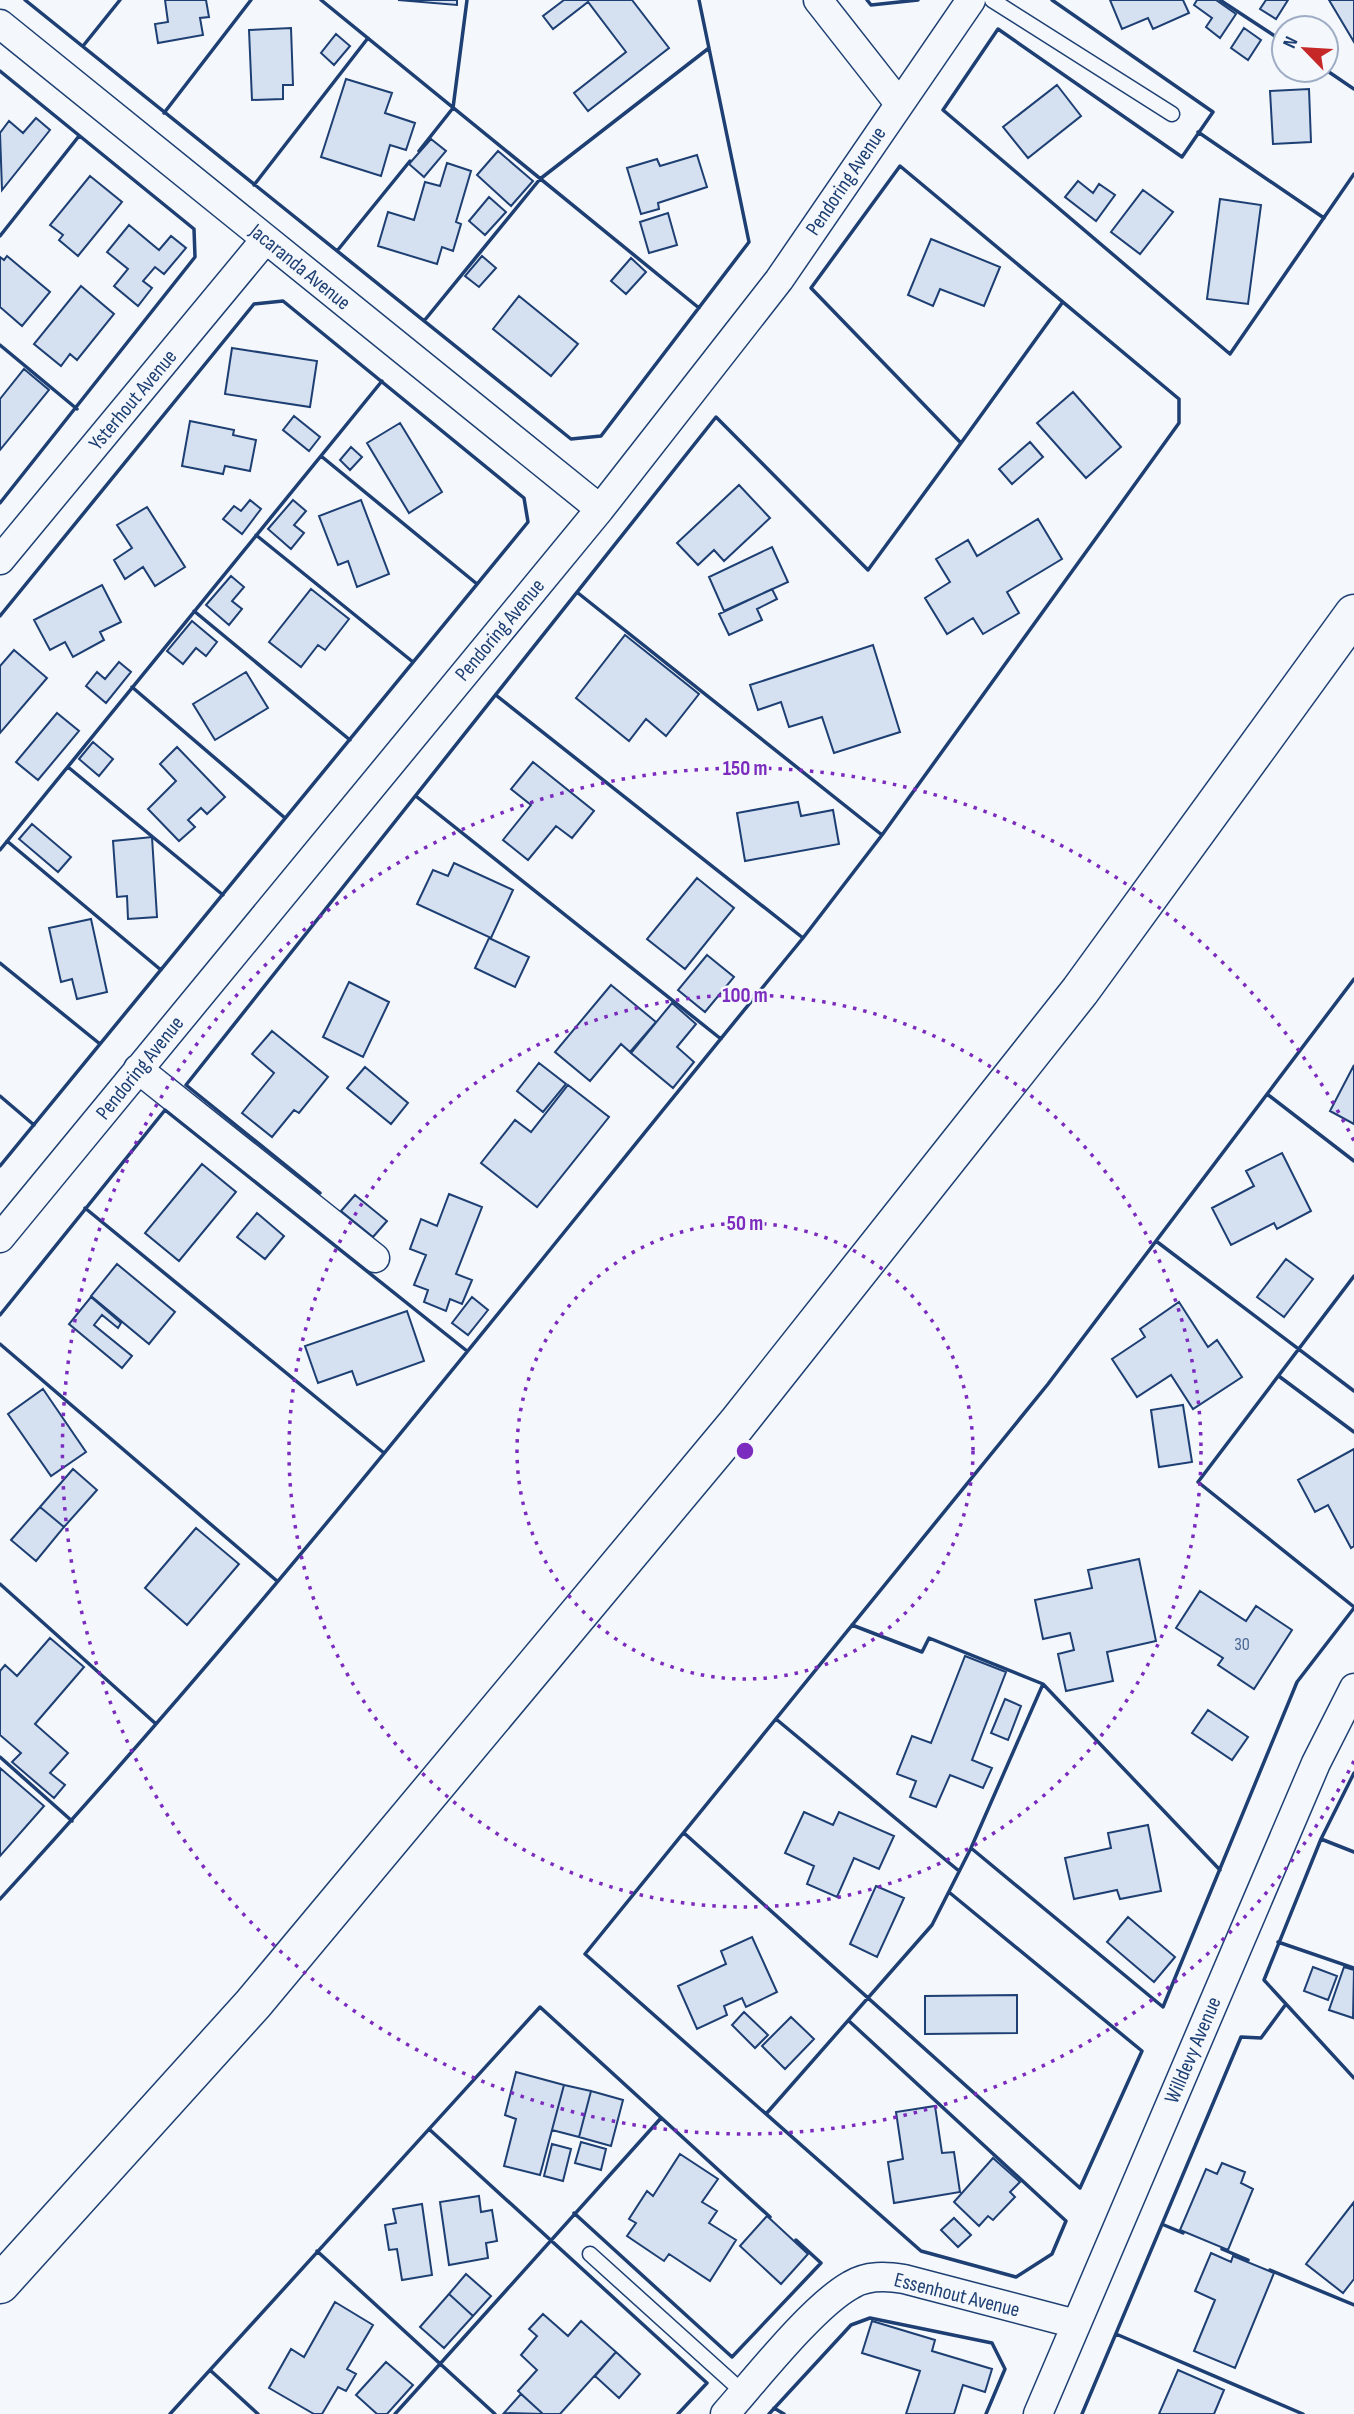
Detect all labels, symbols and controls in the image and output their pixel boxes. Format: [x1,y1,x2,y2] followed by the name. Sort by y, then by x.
[1270,14,1340,84] north arrow
[1278,33,1304,52] text: N
[800,122,892,240] street label: Pendoring Avenue
[244,218,356,315] street label: Jacaranda Avenue
[84,345,182,455] street label: Ysterhout Avenue
[450,574,550,686] street label: Pendoring Avenue
[723,756,767,781] text: 150 m
[722,983,768,1008] text: 100 m
[91,1011,189,1125] street label: Pendoring Avenue
[727,1211,763,1236] text: 50 m
[733,1439,757,1463] centre of rings
[1234,1634,1250,1655] house number: 30
[1159,1993,1227,2107] street label: Willdevy Avenue
[892,2267,1022,2323] street label: Essenhout Avenue

